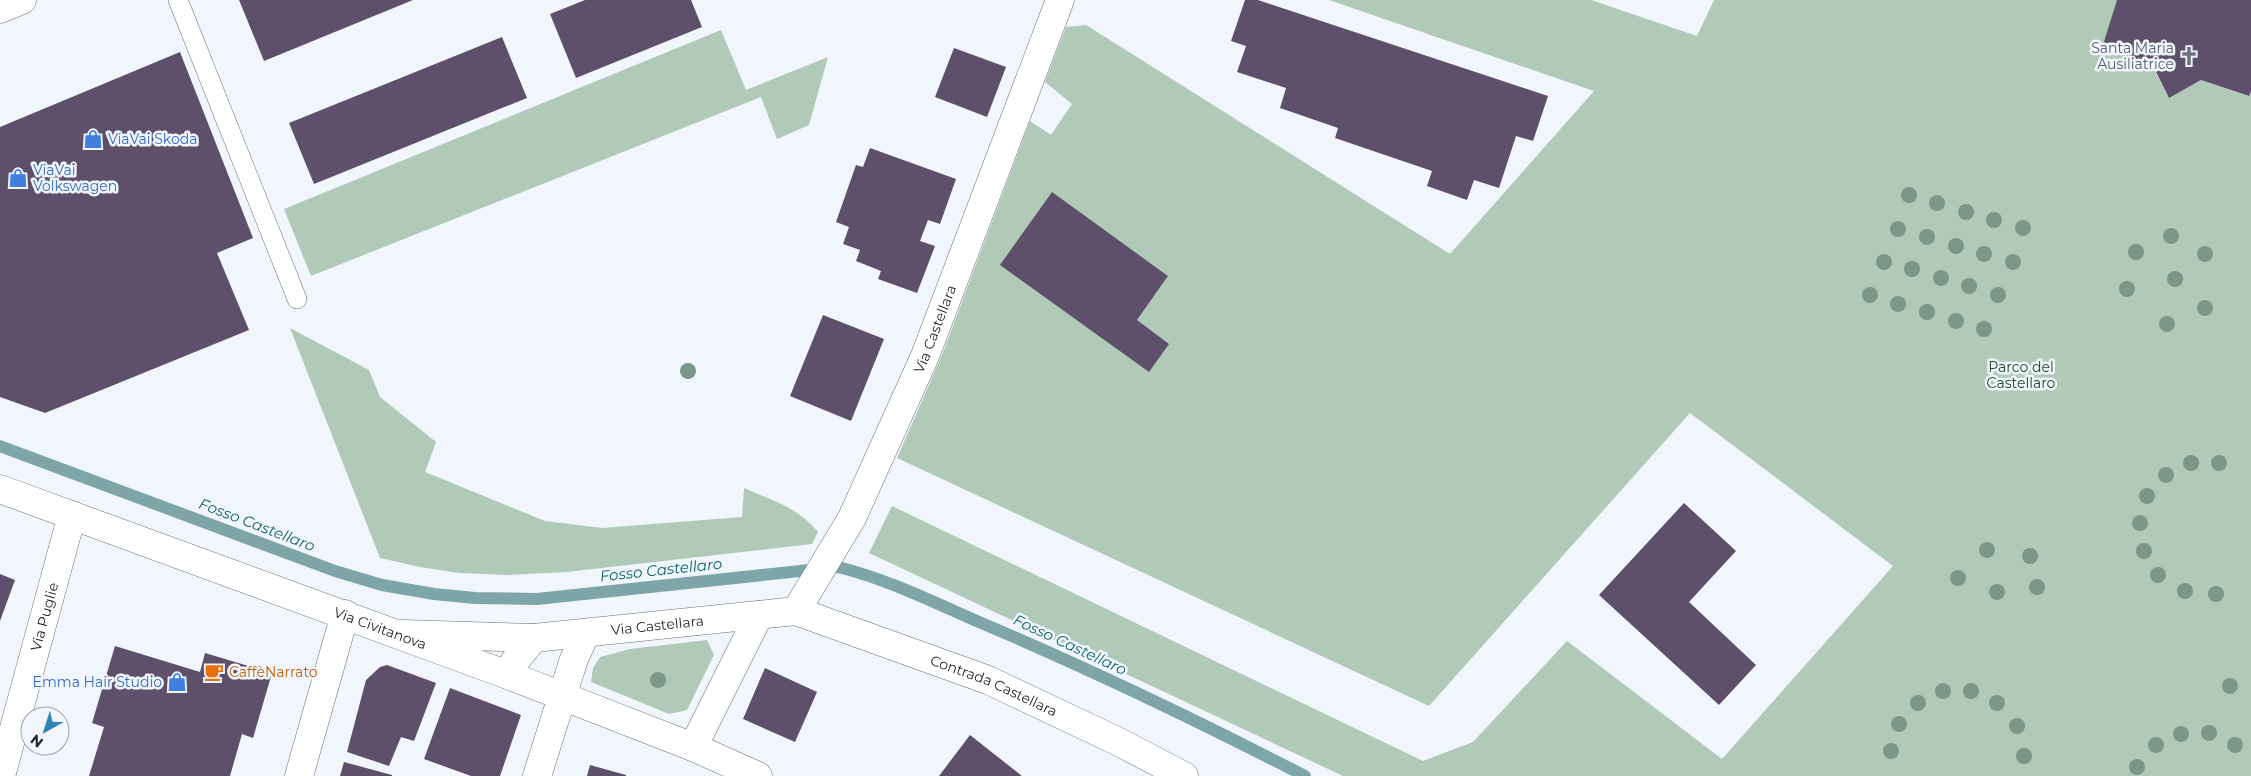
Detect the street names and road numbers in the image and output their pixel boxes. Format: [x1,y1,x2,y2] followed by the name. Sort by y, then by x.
[909,282,960,376] street label: Via Castellara
[26,580,62,653] street label: Via Puglie
[331,603,429,653] street label: Via Civitanova
[610,612,705,639] street label: Via Castellara
[928,651,1060,720] street label: Contrada Castellara

